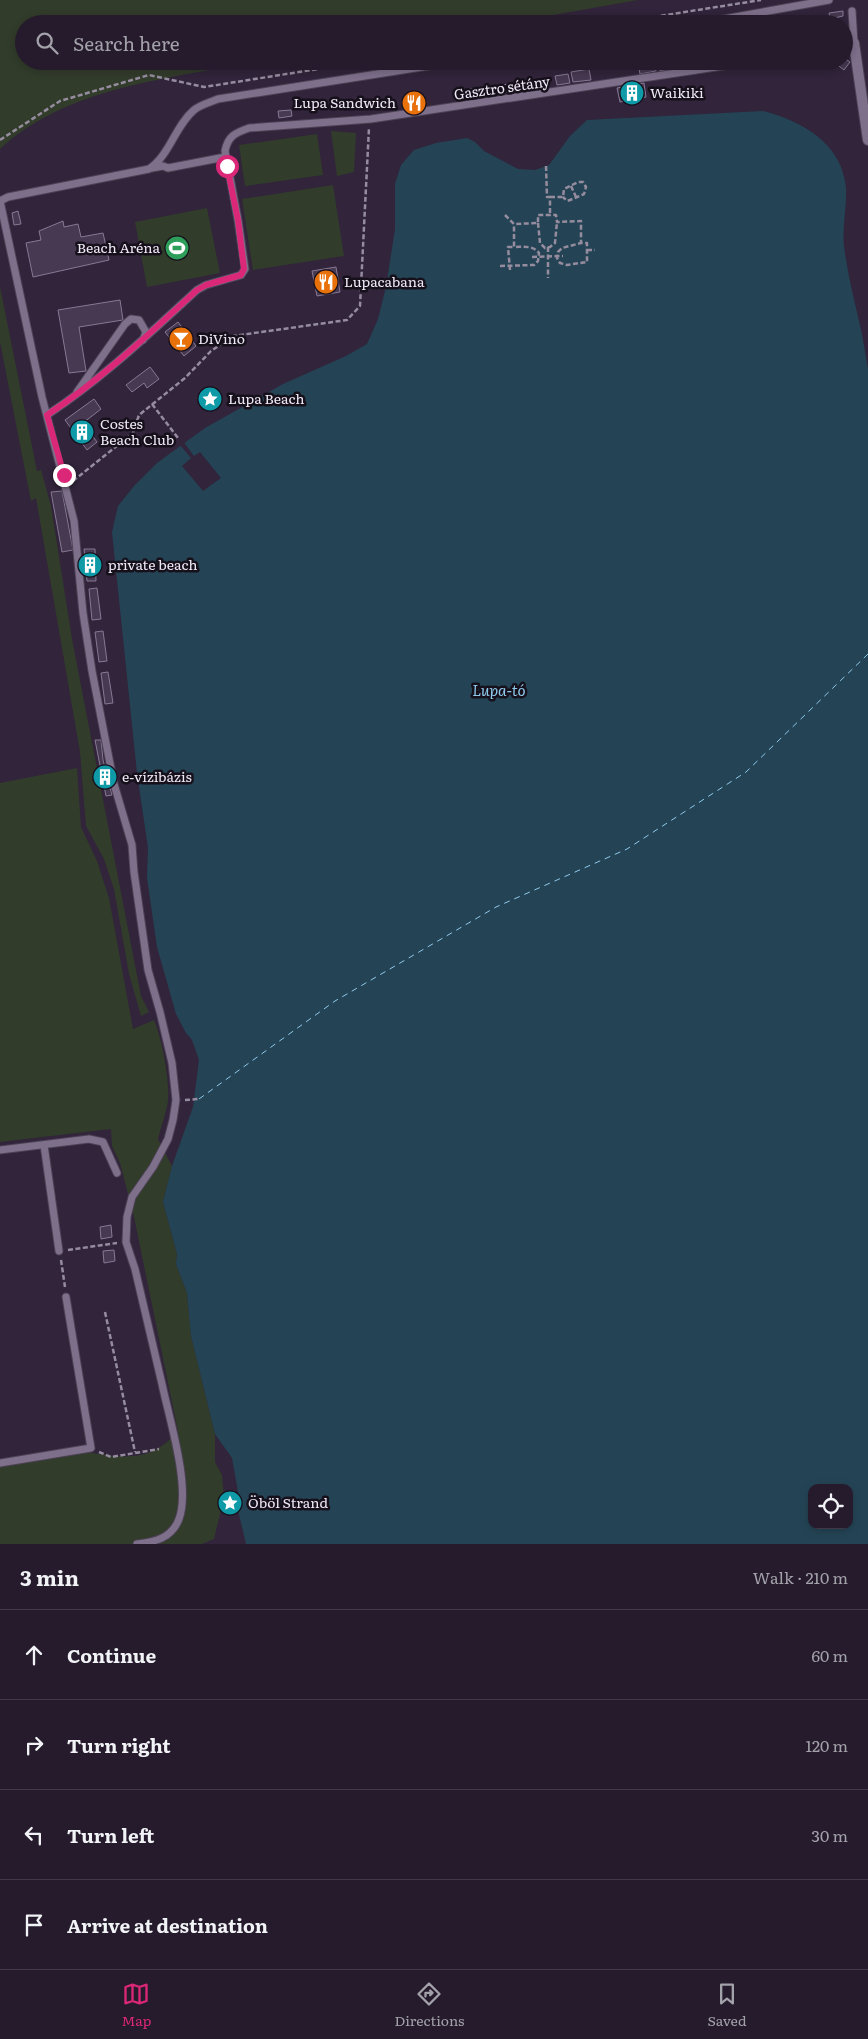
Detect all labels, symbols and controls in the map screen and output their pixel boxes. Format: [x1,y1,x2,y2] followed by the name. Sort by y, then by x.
[15,15,853,70] search box
[33,29,61,57] icon: search
[73,29,180,57] text: Search here
[453,70,552,104] street label: Gasztro sétány
[619,80,645,106] building icon: Waikiki
[650,82,704,102] place label: Waikiki
[401,90,427,116] restaurant icon: Lupa Sandwich
[293,92,396,112] place label: Lupa Sandwich
[216,155,239,178] route start
[164,235,190,261] sports icon: Beach Aréna
[77,237,160,257] place label: Beach Aréna
[313,269,339,295] restaurant icon: Lupacabana
[344,271,425,291] place label: Lupacabana
[168,326,194,352] bar icon: DiVino
[198,328,245,348] place label: DiVino
[197,386,223,412] place icon: Lupa Beach
[228,388,305,408] place label: Lupa Beach
[100,413,174,449] place label: Costes Beach Club
[69,419,95,445] building icon: Costes Beach Club
[53,464,76,487] route end
[77,552,103,578] building icon: private beach
[108,554,198,574] place label: private beach
[472,678,526,701] water label: Lupa-tó
[92,764,118,790] building icon: e-vízibázis
[122,766,192,786] place label: e-vízibázis
[808,1484,853,1529] map controls
[808,1484,853,1529] button: locate
[217,1490,243,1516] place icon: Öböl Strand
[248,1492,328,1512] place label: Öböl Strand
[20,1561,79,1592] text: 3 min
[753,1565,848,1589] text: Walk · 210 m
[20,1641,48,1669] icon: ahead
[67,1641,156,1669] text: Continue
[811,1643,848,1667] text: 60 m
[20,1731,48,1759] icon: right
[67,1731,171,1759] text: Turn right
[805,1733,848,1757] text: 120 m
[20,1821,48,1849] icon: left
[67,1821,154,1849] text: Turn left
[811,1823,848,1847] text: 30 m
[20,1911,48,1939] icon: arrive
[67,1911,268,1939] text: Arrive at destination
[122,1980,151,2030] tab: Map
[394,1980,464,2030] tab: Directions
[707,1980,746,2030] tab: Saved

